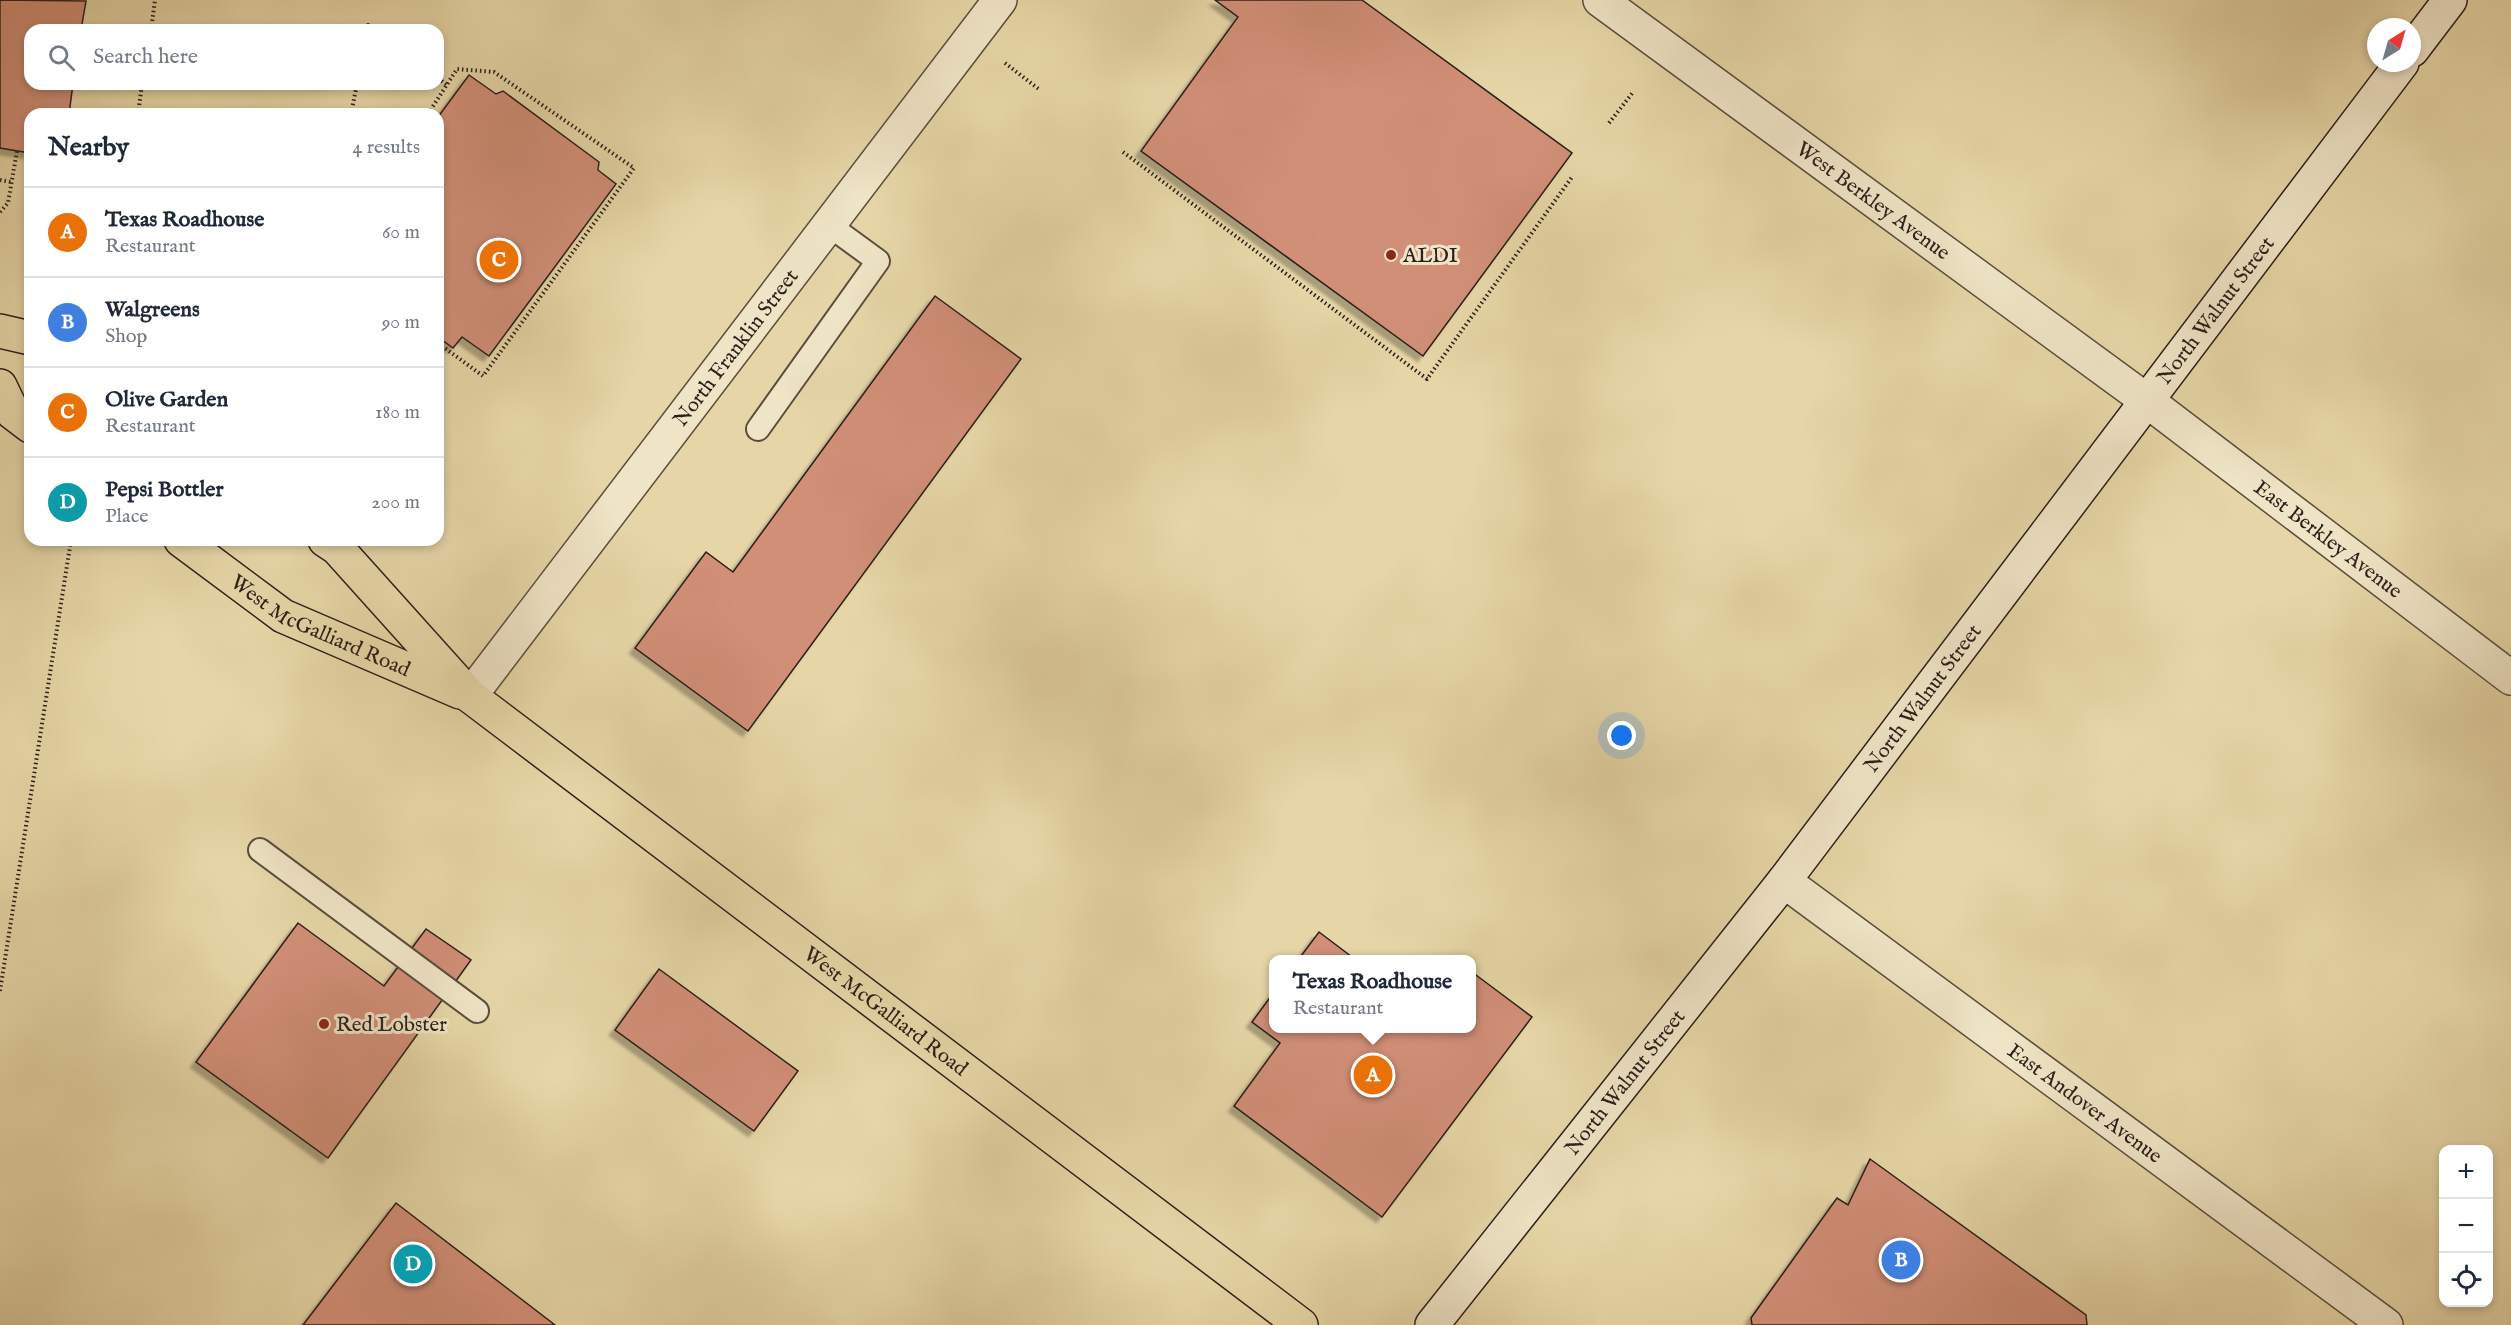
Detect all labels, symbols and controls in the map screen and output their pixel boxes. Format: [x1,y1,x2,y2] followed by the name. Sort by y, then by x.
[2367,18,2421,72] north arrow
[24,24,444,90] search box
[45,41,78,74] icon: search
[93,43,198,71] text: Search here
[48,131,129,164] text: Nearby
[353,135,420,160] text: 4 results
[1790,136,1955,267] street label: West Berkley Avenue
[105,206,264,234] text: Texas Roadhouse
[61,220,74,245] text: A
[382,220,420,245] text: 60 m
[2152,232,2281,391] street label: North Walnut Street
[105,234,196,259] text: Restaurant
[480,238,518,282] pin: C
[1402,243,1458,270] place label: ALDI
[1384,248,1398,262] marker: ALDI
[668,264,805,433] street label: North Franklin Street
[105,296,200,324] text: Walgreens
[61,310,74,335] text: B
[382,310,420,335] text: 90 m
[105,324,147,349] text: Shop
[105,386,228,414] text: Olive Garden
[60,400,75,425] text: C
[375,400,420,425] text: 180 m
[105,414,196,439] text: Restaurant
[2248,475,2407,605] street label: East Berkley Avenue
[105,476,224,504] text: Pepsi Bottler
[59,490,76,515] text: D
[371,490,420,515] text: 200 m
[105,504,148,529] text: Place
[224,569,415,684] street label: West McGalliard Road
[1859,619,1988,778] street label: North Walnut Street
[1607,721,1636,750] your location
[797,941,973,1083] street label: West McGalliard Road
[1269,955,1476,1033] popup
[1293,968,1452,996] text: Texas Roadhouse
[1293,996,1383,1021] text: Restaurant
[1560,1004,1692,1162] street label: North Walnut Street
[336,1012,447,1039] place label: Red Lobster
[317,1017,331,1031] marker: Red Lobster
[2001,1038,2167,1170] street label: East Andover Avenue
[1354,1052,1392,1098] pin: A
[2439,1145,2493,1307] map controls
[2439,1145,2493,1199] button: +
[2439,1199,2493,1253] button: −
[1882,1238,1920,1282] pin: B
[394,1242,432,1286] pin: D
[2439,1253,2493,1307] button: locate

